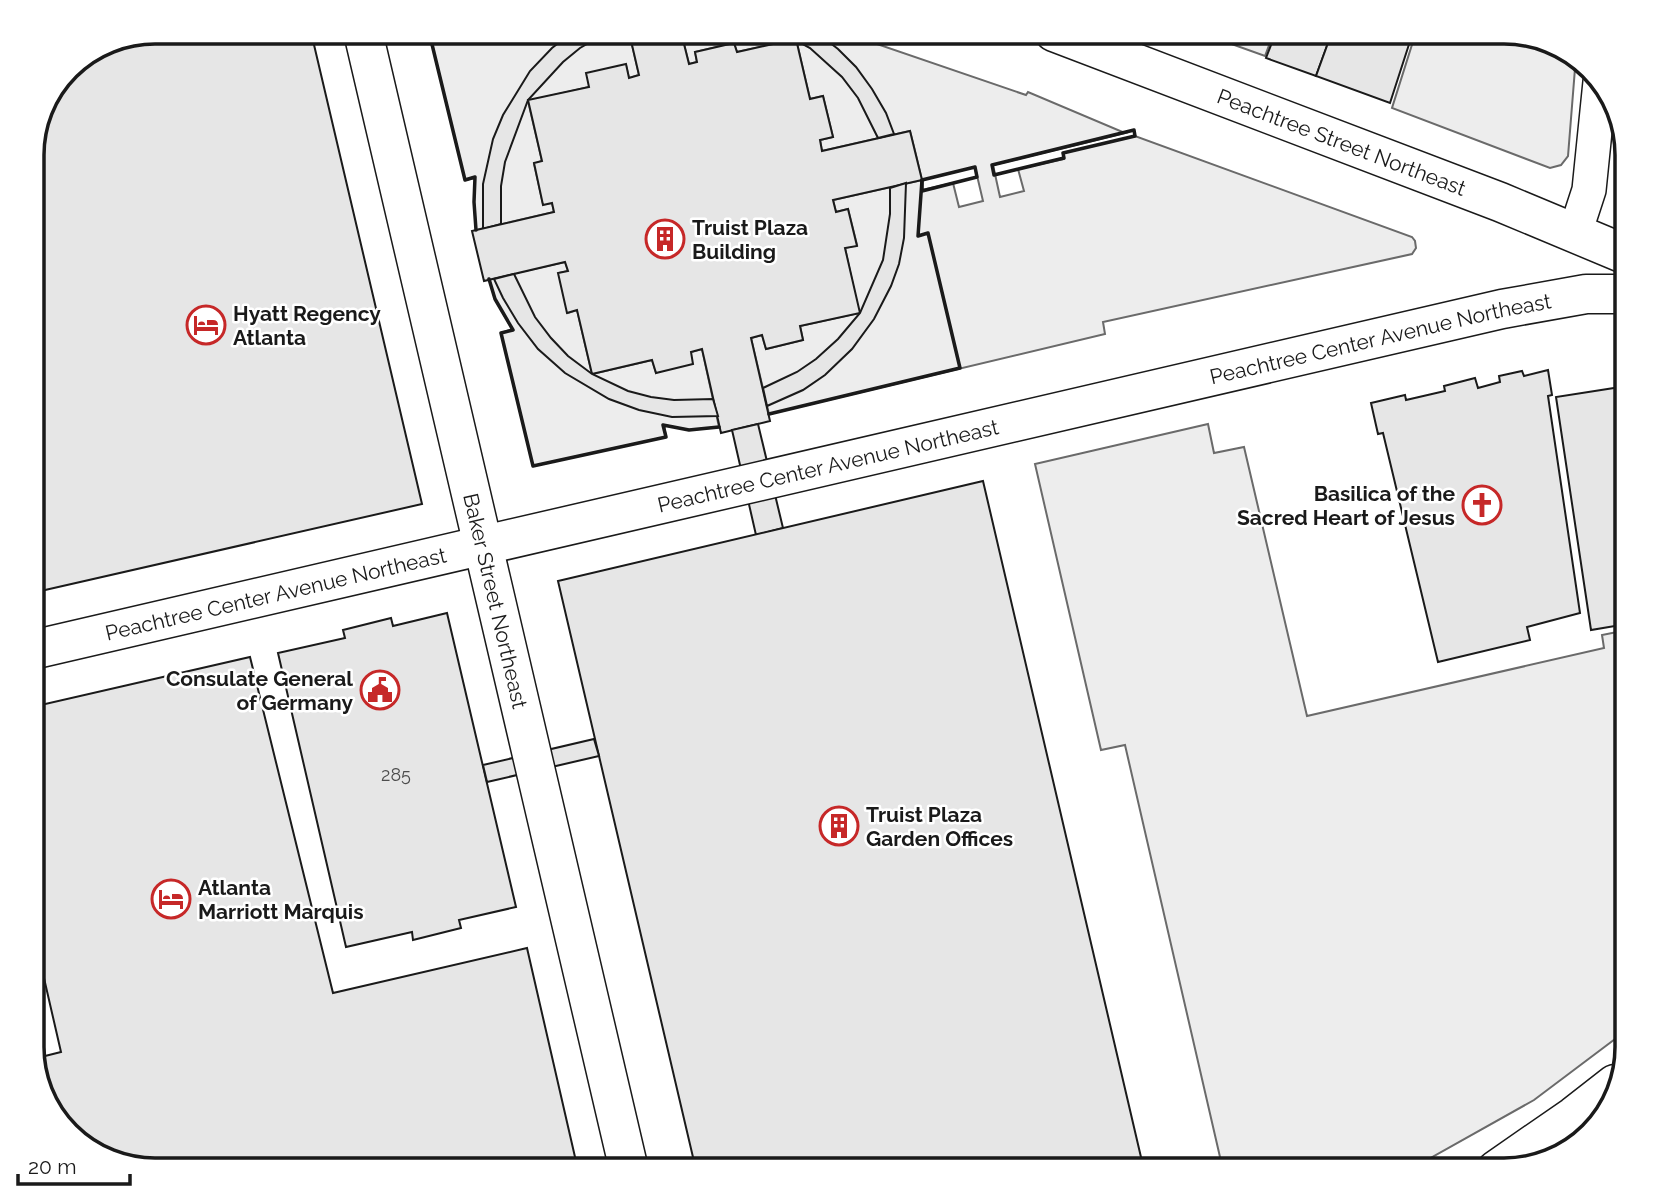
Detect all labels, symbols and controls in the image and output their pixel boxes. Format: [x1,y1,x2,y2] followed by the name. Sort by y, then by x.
[1214,83,1470,200] street label: Peachtree Street Northeast
[692,215,808,264] place label: Truist Plaza Building
[644,218,686,260] building icon: Truist Plaza Building
[1207,288,1553,389] street label: Peachtree Center Avenue Northeast
[233,301,381,350] place label: Hyatt Regency Atlanta
[185,304,227,346] hotel icon: Hyatt Regency Atlanta
[655,414,1001,517] street label: Peachtree Center Avenue Northeast
[1237,481,1455,530] place label: Basilica of the Sacred Heart of Jesus
[1461,484,1503,526] church icon: Basilica of the Sacred Heart of Jesus
[459,491,533,711] street label: Baker Street Northeast
[103,542,449,645] street label: Peachtree Center Avenue Northeast
[166,666,353,715] place label: Consulate General of Germany
[359,669,401,711] public building icon: Consulate General of Germany
[381,764,411,785] house number: 285
[866,802,1013,851] place label: Truist Plaza Garden Offices
[818,805,860,847] building icon: Truist Plaza Garden Offices
[198,875,364,924] place label: Atlanta Marriott Marquis
[150,878,192,920] hotel icon: Atlanta Marriott Marquis
[18,1142,130,1186] scale bar
[28,1154,76,1179] text: 20 m

